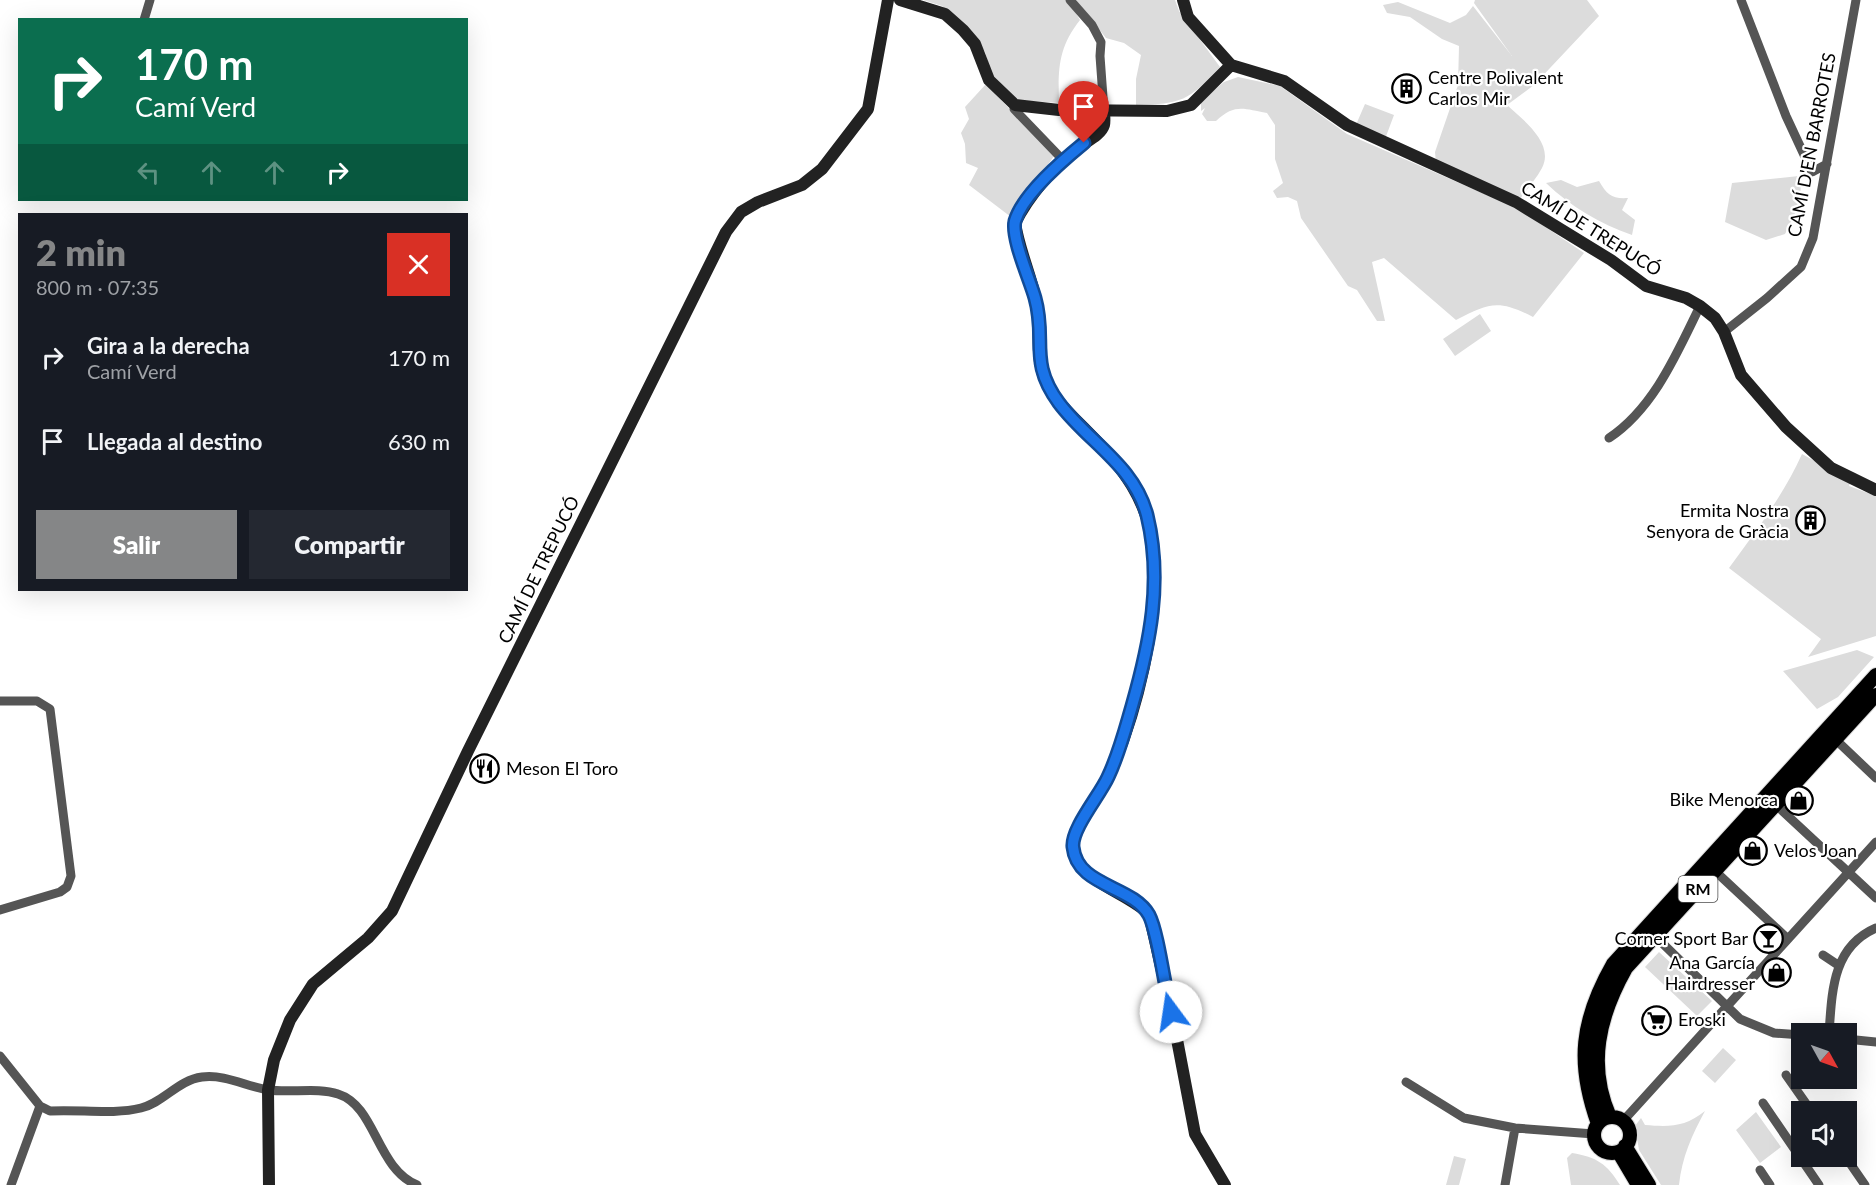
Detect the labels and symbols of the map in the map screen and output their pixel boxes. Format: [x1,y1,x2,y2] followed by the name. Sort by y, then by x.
[1782,51,1840,239] street label: CAMÍ D'EN BARROTES
[1428,66,1564,109] place label: Centre Polivalent Carlos Mir
[1391,72,1423,104] building icon: Centre Polivalent Carlos Mir
[1058,81,1109,143] pin
[1517,176,1666,280] street label: CAMÍ DE TREPUCÓ
[493,492,583,647] street label: CAMÍ DE TREPUCÓ
[1646,499,1789,542] place label: Ermita Nostra Senyora de Gràcia
[1794,505,1826,537] building icon: Ermita Nostra Senyora de Gràcia
[469,753,501,785] restaurant icon: Meson El Toro
[506,757,618,779] place label: Meson El Toro
[1783,784,1815,816] shop icon: Bike Menorca
[1670,788,1778,810] place label: Bike Menorca
[1737,835,1769,867] shop icon: Velos Joan
[1774,839,1857,861] place label: Velos Joan
[1678,876,1718,902] road number: RM
[1753,923,1785,955] bar icon: Corner Sport Bar
[1615,927,1748,949] place label: Corner Sport Bar
[1665,951,1755,994] place label: Ana García Hairdresser
[1760,957,1792,989] shop icon: Ana García Hairdresser
[1139,980,1203,1044] position arrow
[1641,1004,1673,1036] supermarket icon: Eroski
[1678,1008,1726,1030] place label: Eroski
[1791,1023,1857,1089] north arrow

